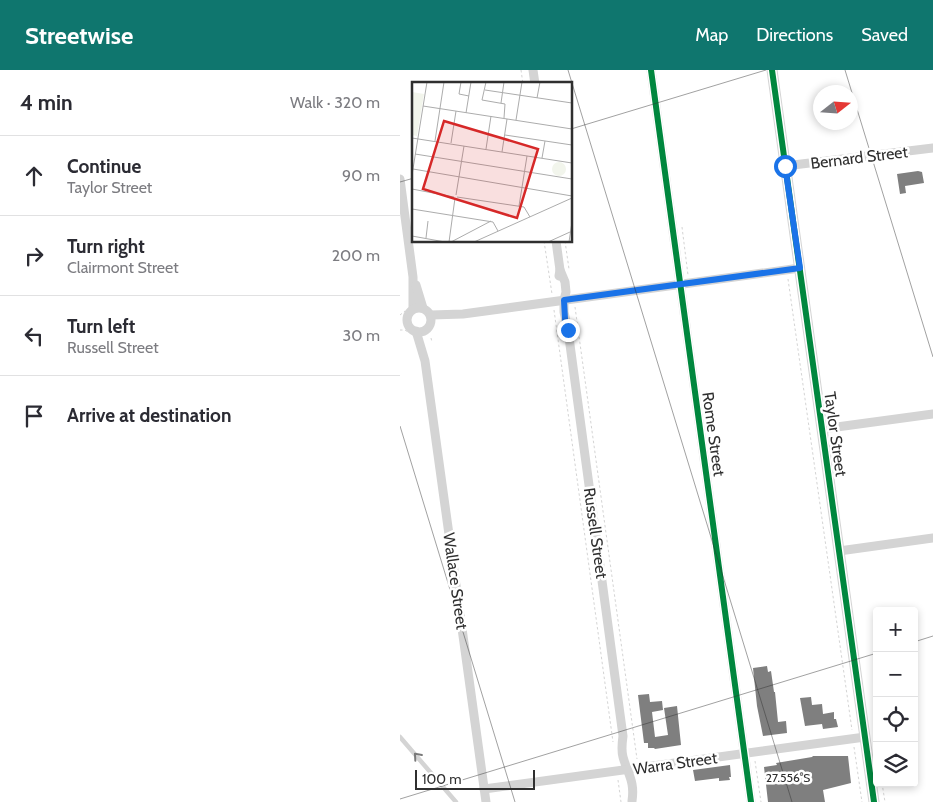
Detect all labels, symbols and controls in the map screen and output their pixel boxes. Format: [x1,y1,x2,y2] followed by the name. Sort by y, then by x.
[25,21,133,50] text: Streetwise
[695,24,728,46] text: Map
[756,24,833,46] text: Directions
[861,24,908,46] text: Saved
[412,82,572,242] inset map
[813,85,858,130] north arrow
[20,90,73,115] text: 4 min
[290,93,380,112] text: Walk · 320 m
[809,142,909,173] street label: Bernard Street
[67,155,141,178] text: Continue
[774,155,797,178] route start
[20,162,48,190] icon: ahead
[342,166,380,185] text: 90 m
[67,178,152,197] text: Taylor Street
[67,235,145,258] text: Turn right
[20,242,48,270] icon: right
[332,246,380,265] text: 200 m
[67,258,179,277] text: Clairmont Street
[67,315,135,338] text: Turn left
[557,319,580,342] route end
[20,322,48,350] icon: left
[343,326,380,345] text: 30 m
[67,338,159,357] text: Russell Street
[698,391,729,478] street label: Rome Street
[820,391,851,478] street label: Taylor Street
[20,402,48,430] icon: arrive
[67,404,231,427] text: Arrive at destination
[580,486,611,580] street label: Russell Street
[439,531,472,631] street label: Wallace Street
[873,607,918,787] map controls
[873,607,918,652] button: +
[873,652,918,697] button: −
[873,697,918,742] button: locate
[873,742,918,787] button: layers
[632,748,719,779] street label: Warra Street
[414,753,423,762] one-way arrow
[415,767,535,790] scale bar
[422,770,462,788] text: 100 m
[766,770,810,785] text: 27.556°S

